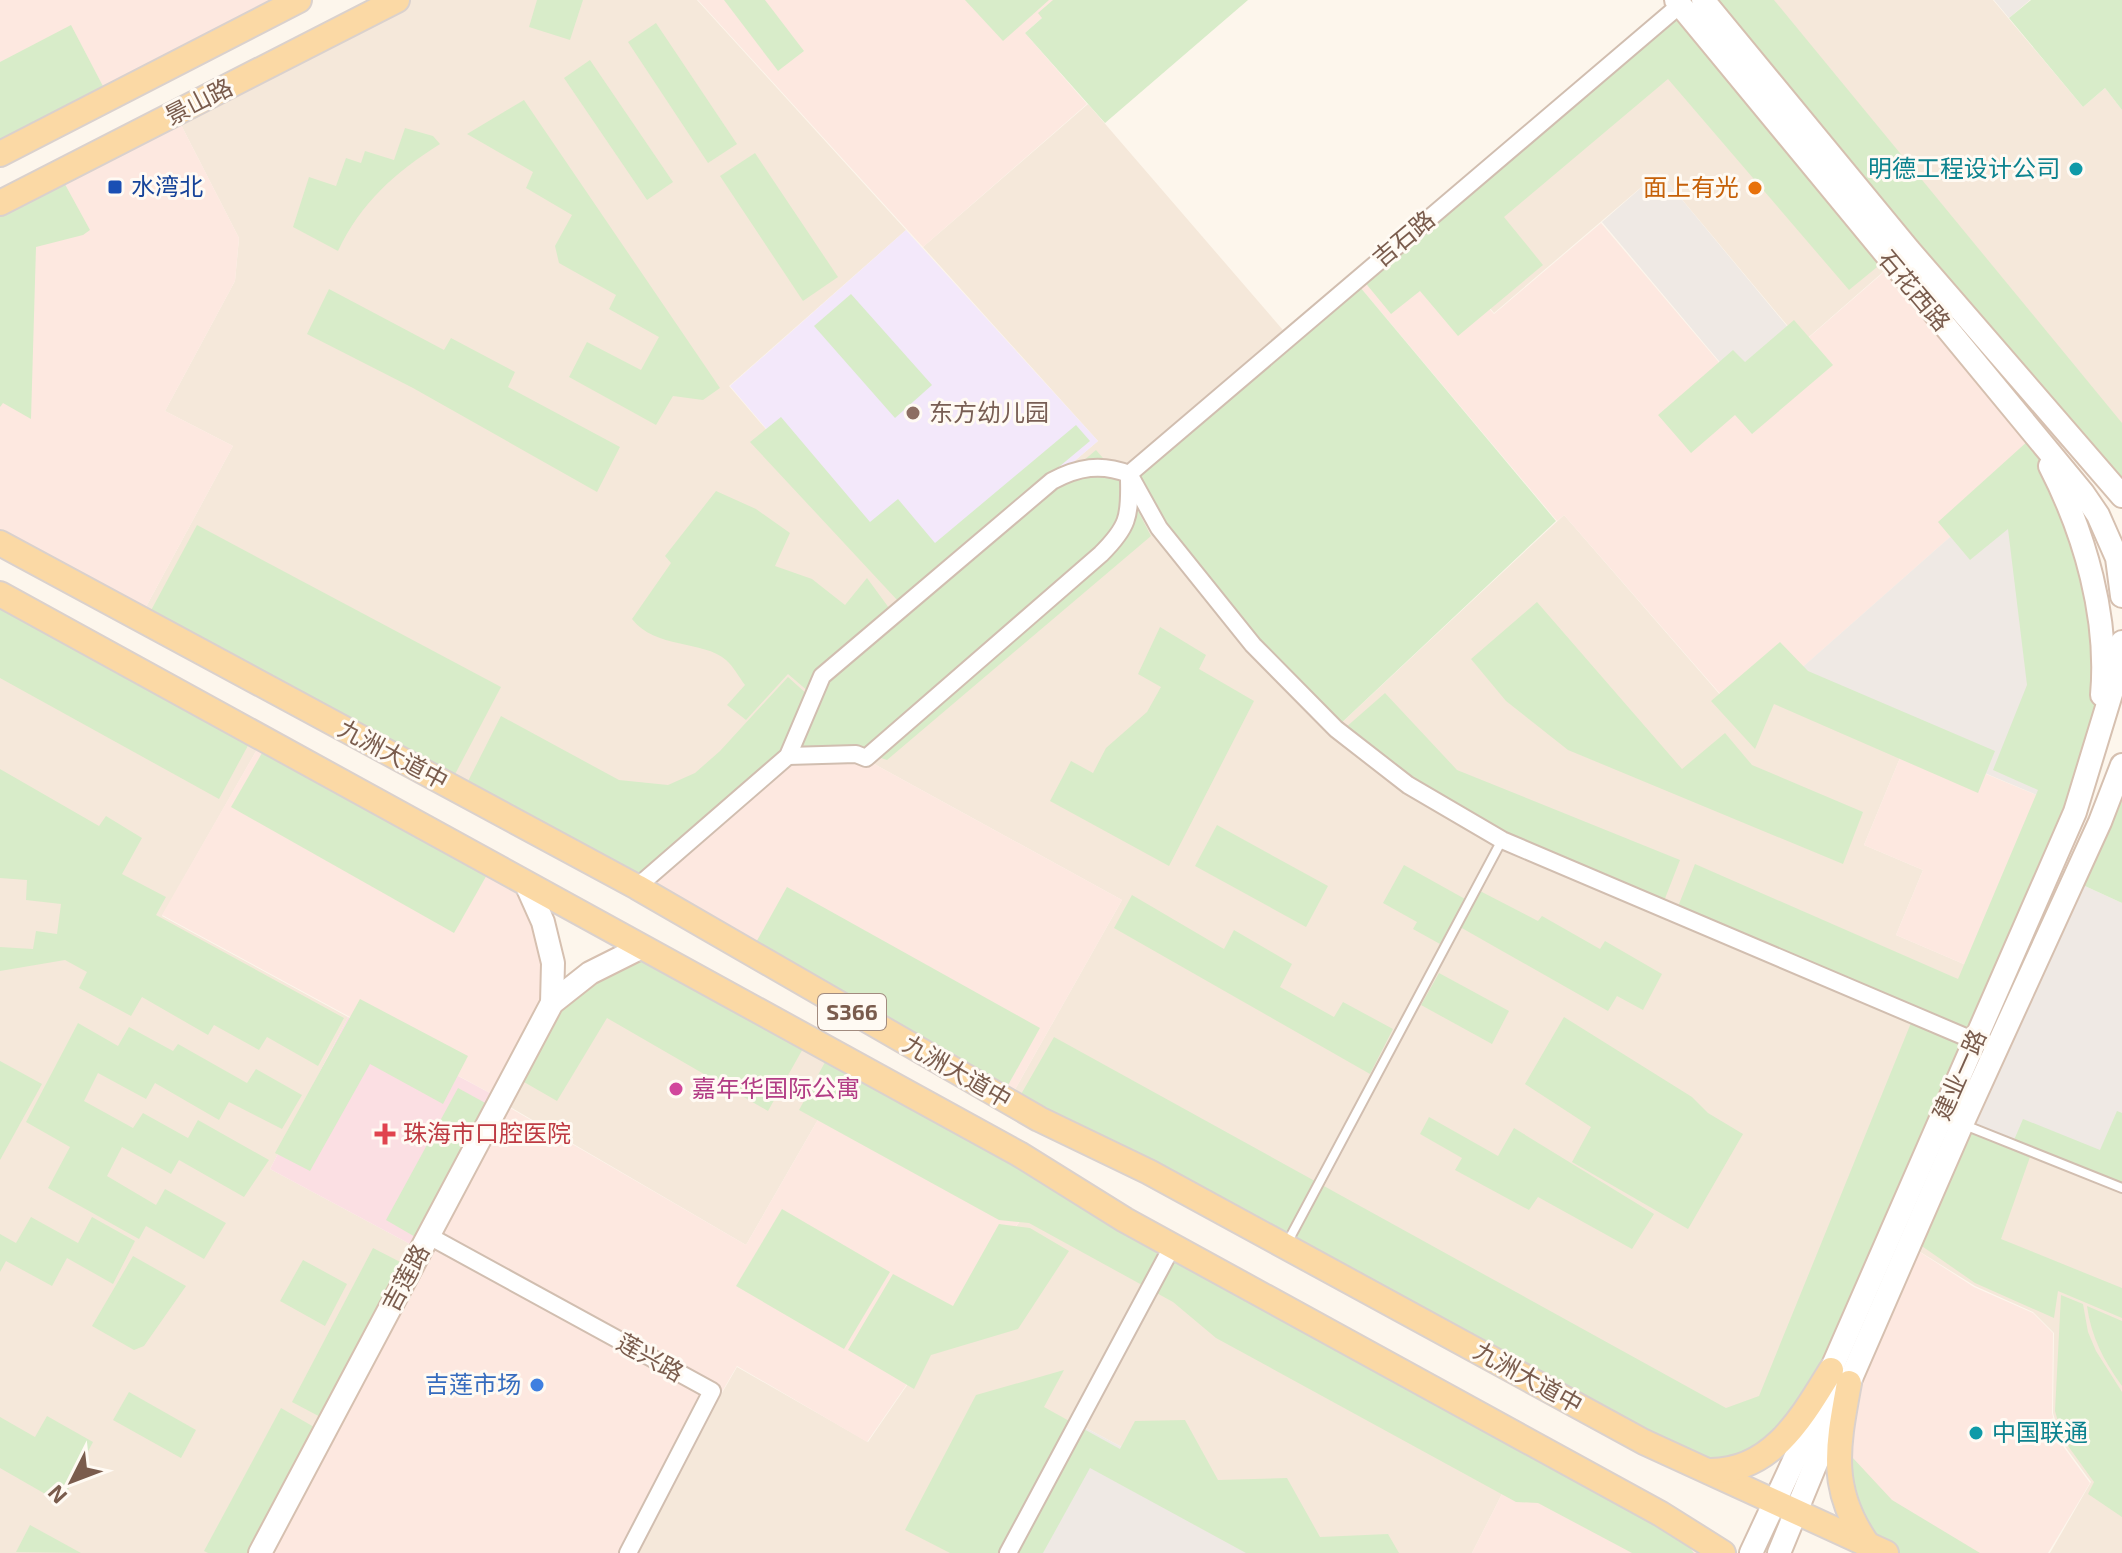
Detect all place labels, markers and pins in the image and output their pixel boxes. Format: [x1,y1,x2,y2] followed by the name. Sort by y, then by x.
[1868,153,2060,182] place label: 明德工程设计公司
[2067,160,2085,178] marker: 明德工程设计公司
[131,171,203,200] place label: 水湾北
[1643,172,1739,201] place label: 面上有光
[106,178,124,196] marker: 水湾北
[1746,179,1764,197] marker: 面上有光
[929,397,1049,426] place label: 东方幼儿园
[904,404,922,422] marker: 东方幼儿园
[692,1073,860,1102] place label: 嘉年华国际公寓
[667,1080,685,1098] marker: 嘉年华国际公寓
[403,1118,571,1147] place label: 珠海市口腔医院
[374,1123,396,1145] marker: 珠海市口腔医院
[425,1369,521,1398] place label: 吉莲市场
[528,1376,546,1394] marker: 吉莲市场
[1992,1417,2088,1446] place label: 中国联通
[1967,1424,1985,1442] marker: 中国联通

